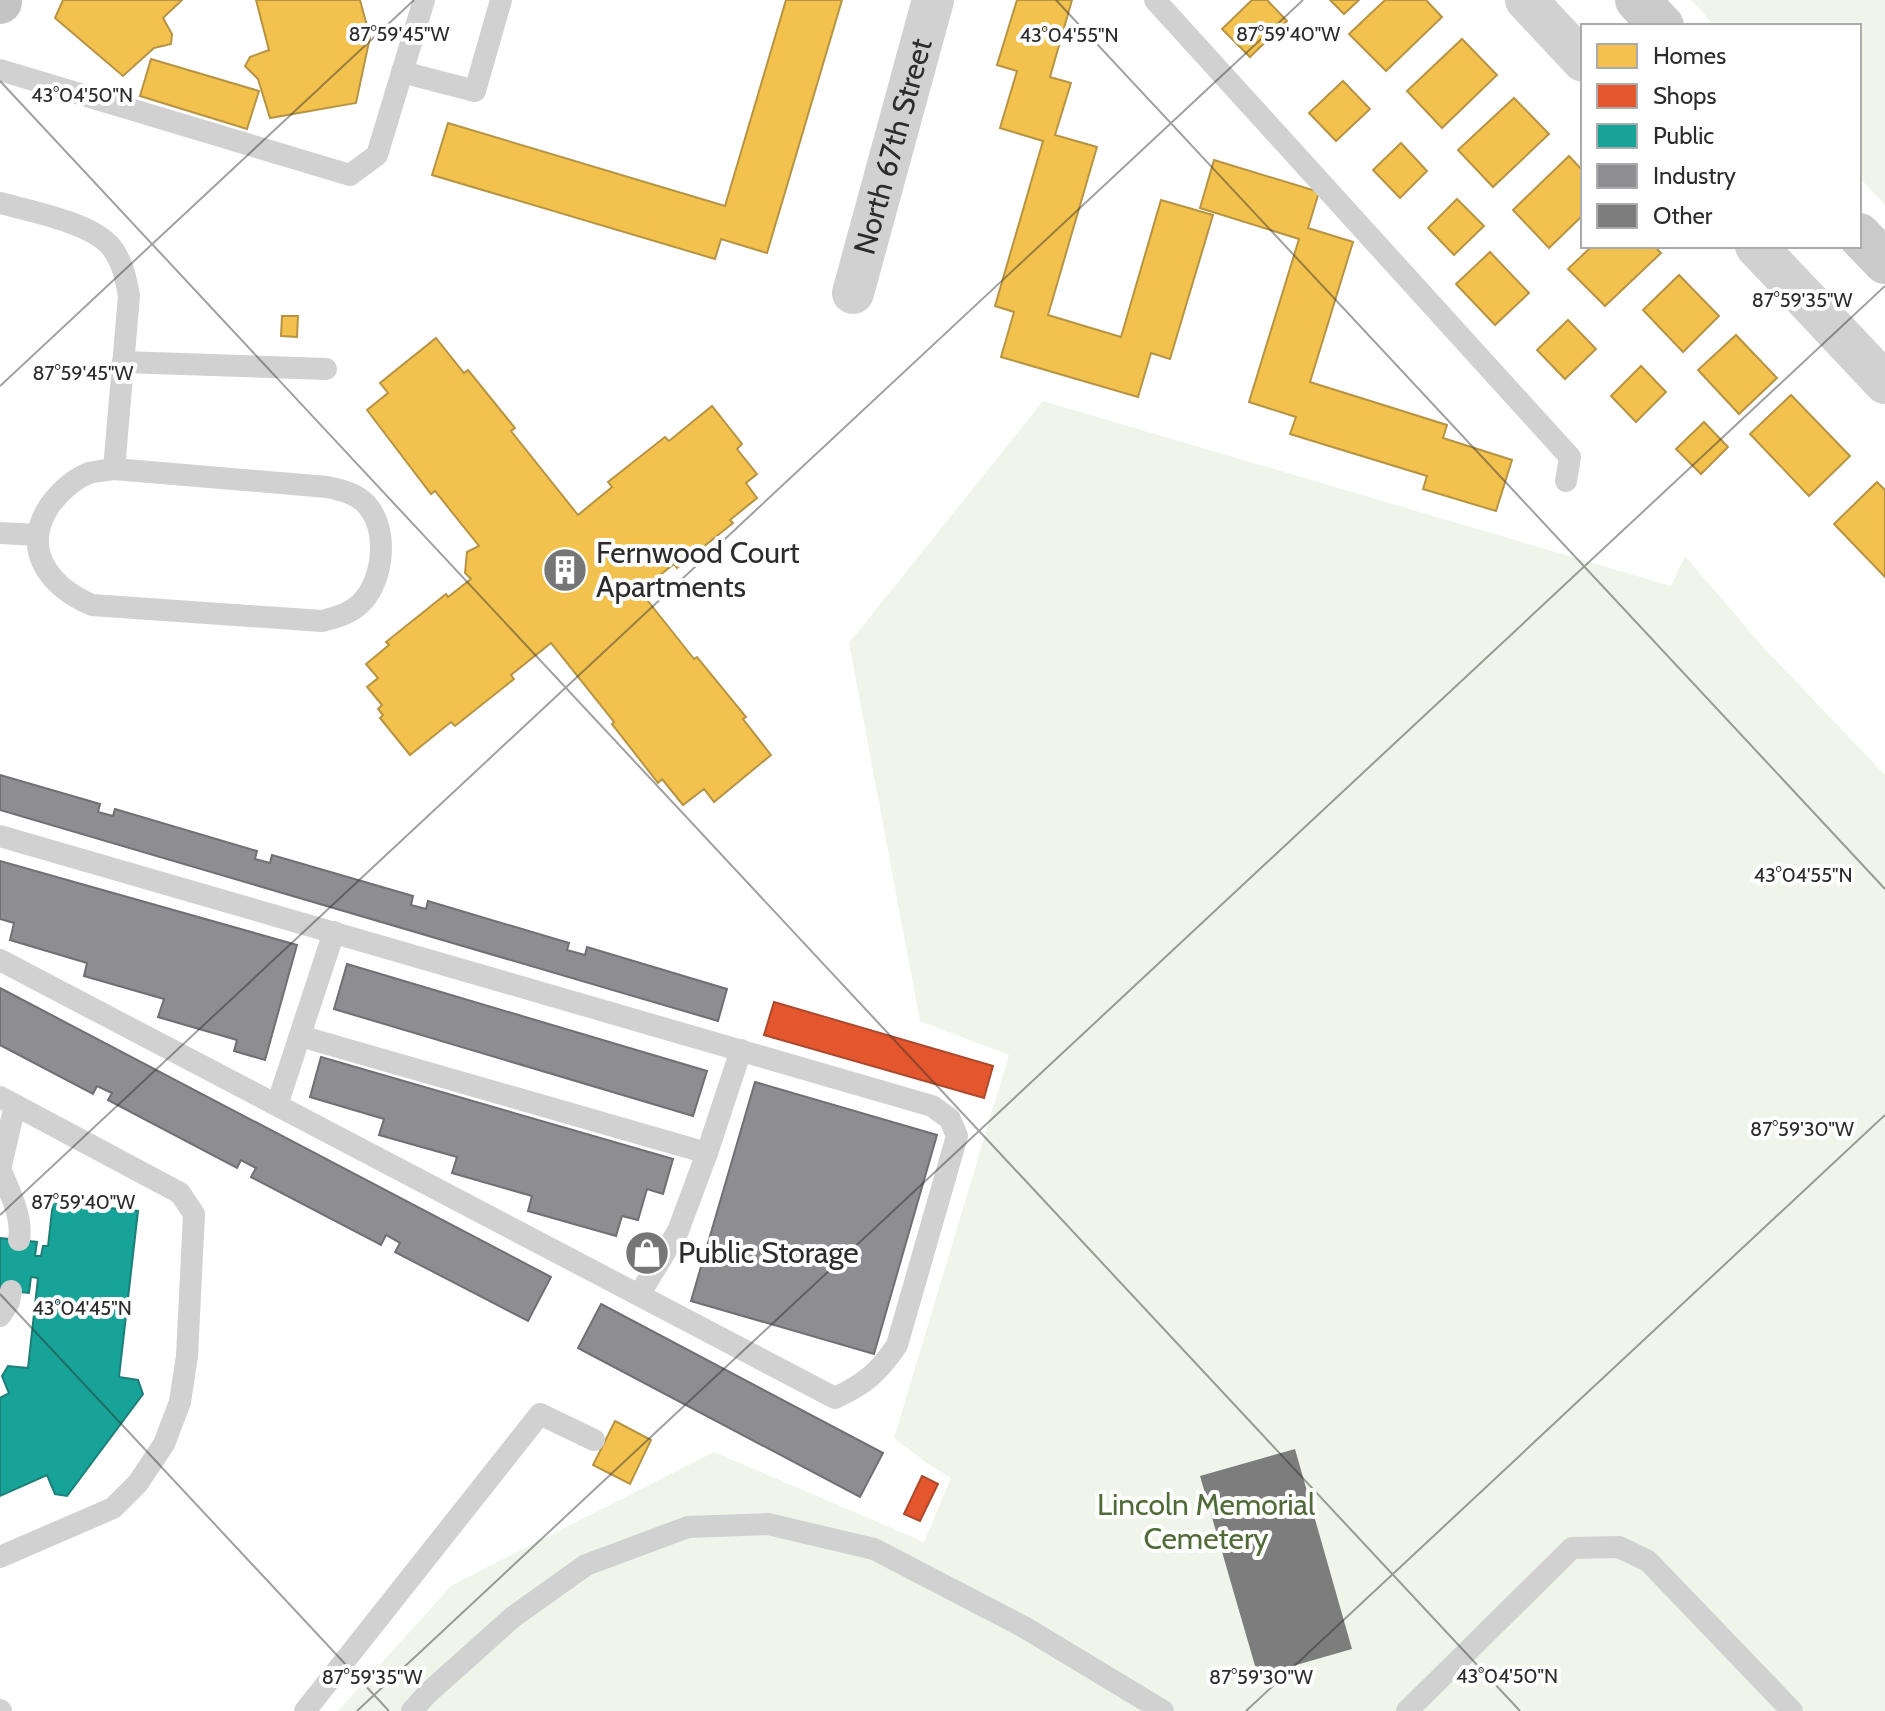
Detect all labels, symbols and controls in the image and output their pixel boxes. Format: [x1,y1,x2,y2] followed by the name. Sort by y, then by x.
[349,22,450,46] text: 87°59'45"W
[1236,22,1340,46] text: 87°59'40"W
[1019,23,1119,47] text: 43°04'55"N
[1581,24,1861,248] legend
[845,34,940,258] street label: North 67th Street
[1653,41,1726,70] text: Homes
[1653,81,1716,110] text: Shops
[31,83,133,107] text: 43°04'50"N
[1653,121,1714,150] text: Public
[1653,161,1736,190] text: Industry
[1653,201,1713,230] text: Other
[1752,288,1852,312] text: 87°59'35"W
[33,361,134,385] text: 87°59'45"W
[596,534,800,605] place label: Fernwood Court Apartments
[541,546,589,594] building icon: Fernwood Court Apartments
[1753,863,1853,887] text: 43°04'55"N
[1750,1117,1854,1141] text: 87°59'30"W
[31,1190,135,1214] text: 87°59'40"W
[623,1229,671,1277] shop icon: Public Storage
[678,1234,859,1271] place label: Public Storage
[32,1296,132,1320] text: 43°04'45"N
[1097,1486,1315,1557] park label: Lincoln Memorial Cemetery
[1456,1664,1558,1688] text: 43°04'50"N
[322,1665,422,1689] text: 87°59'35"W
[1209,1665,1313,1689] text: 87°59'30"W

